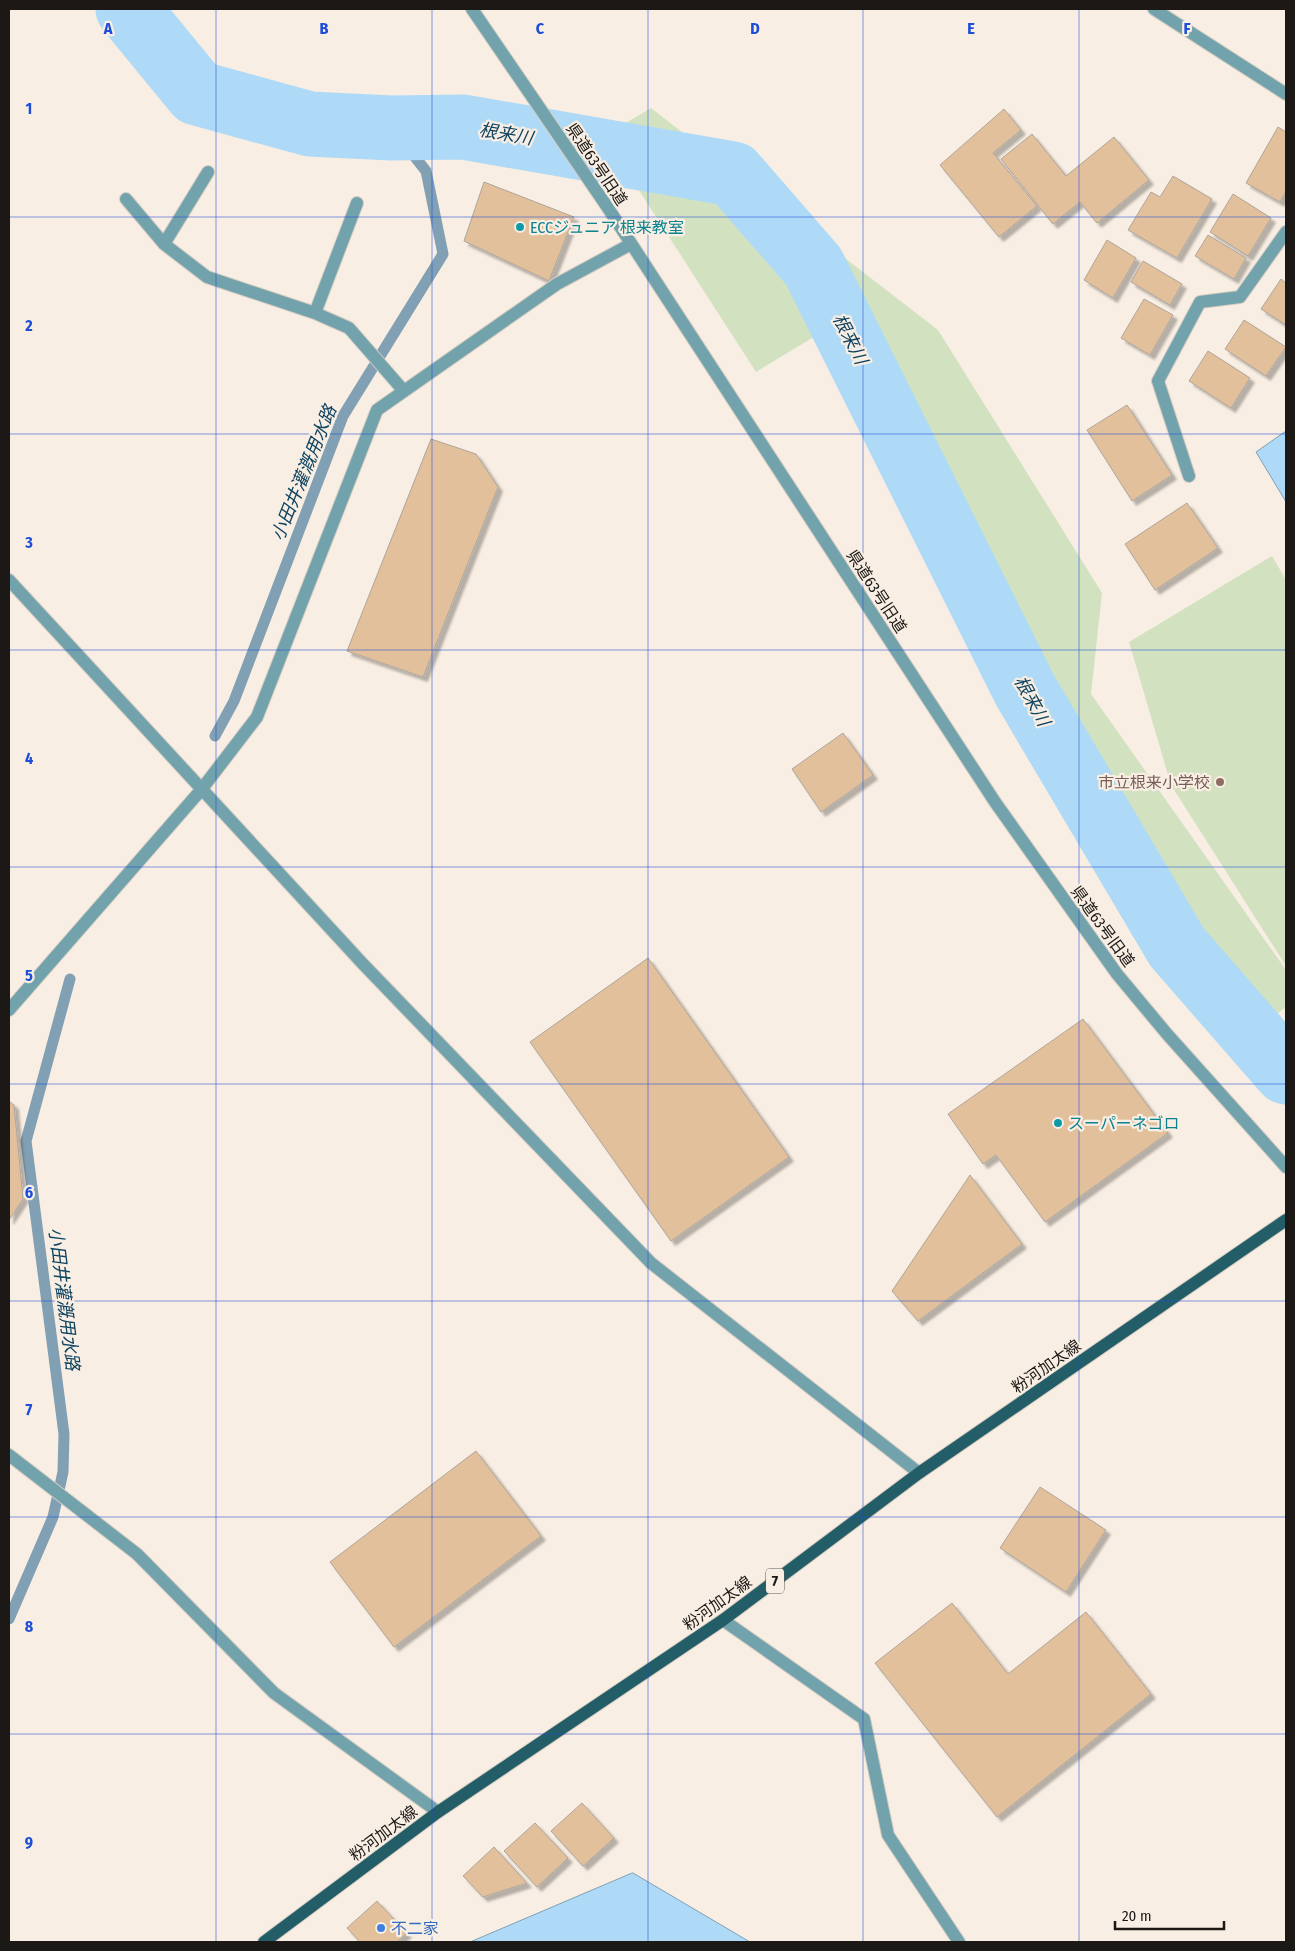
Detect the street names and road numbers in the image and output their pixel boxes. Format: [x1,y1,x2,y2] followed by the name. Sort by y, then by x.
[562,120,631,209] street label: 県道63号旧道
[843,546,910,636] street label: 県道63号旧道
[1067,882,1138,970] street label: 県道63号旧道
[1008,1336,1085,1397] street label: 粉河加太線
[766,1568,784,1594] road number: 7
[679,1572,755,1635] street label: 粉河加太線
[346,1802,421,1865] street label: 粉河加太線

